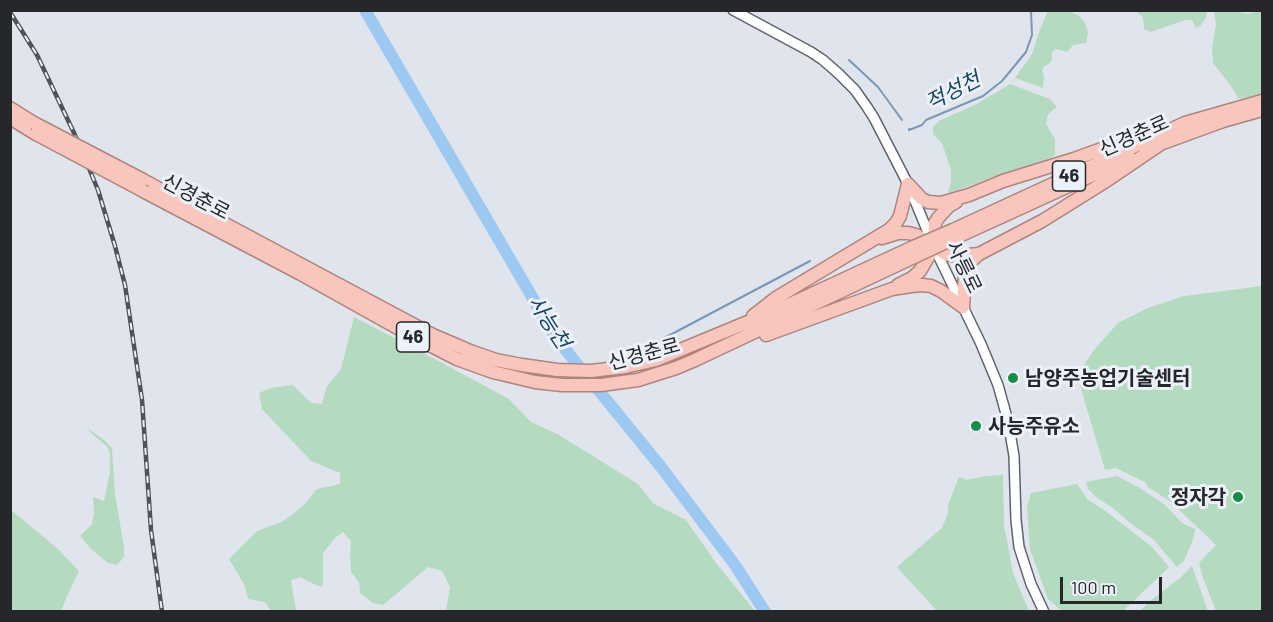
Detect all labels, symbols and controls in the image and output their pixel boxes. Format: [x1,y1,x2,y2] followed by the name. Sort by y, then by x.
[921,67,985,115] water label: 적성천
[1096,110,1172,162] street label: 신경춘로
[1052,161,1086,191] road number: 46
[158,169,234,225] street label: 신경춘로
[941,237,987,297] street label: 사릉로
[523,291,575,353] water label: 사능천
[396,322,430,352] road number: 46
[605,333,683,375] street label: 신경춘로
[1025,366,1191,390] place label: 남양주농업기술센터
[1006,371,1020,385] marker: 남양주농업기술센터
[988,414,1080,438] place label: 사능주유소
[969,419,983,433] marker: 사능주유소
[1171,485,1226,509] place label: 정자각
[1231,490,1245,504] marker: 정자각
[1063,565,1165,603] scale bar
[1071,576,1116,598] text: 100 m

